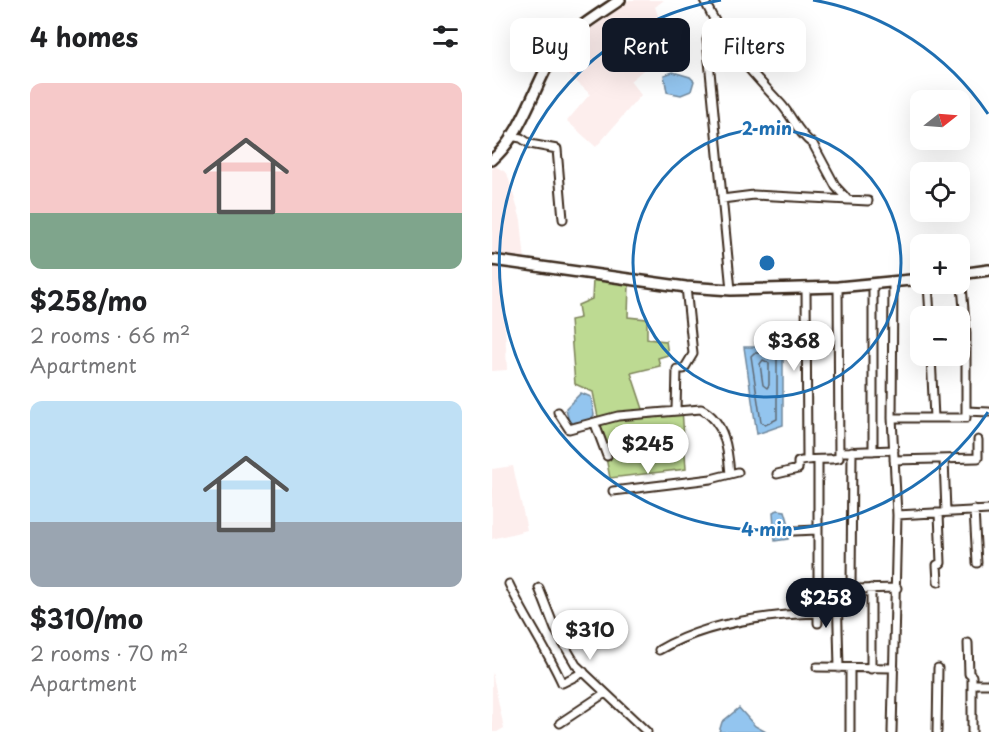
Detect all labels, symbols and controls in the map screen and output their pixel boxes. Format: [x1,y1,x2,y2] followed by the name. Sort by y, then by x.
[30,17,138,56] text: 4 homes
[510,18,590,72] chip: Buy
[602,18,690,72] chip: Rent
[702,18,806,72] chip: Filters
[429,20,462,53] icon: filters
[910,90,970,150] north arrow
[910,90,970,366] map controls
[742,114,792,141] text: 2 min
[192,122,300,230] icon: home
[910,162,970,222] button: locate
[910,234,970,294] button: +
[757,253,777,273] centre of rings
[30,281,147,320] text: $258/mo
[910,306,970,366] button: −
[30,320,190,350] text: 2 rooms · 66 m²
[758,321,830,372] pin: $368
[768,325,820,355] text: $368
[30,350,137,380] text: Apartment
[612,424,684,475] pin: $245
[622,428,674,458] text: $245
[192,440,300,548] icon: home
[741,515,793,542] text: 4 min
[790,578,862,629] pin: $258
[800,582,852,612] text: $258
[30,599,143,638] text: $310/mo
[554,610,626,661] pin: $310
[565,614,615,644] text: $310
[30,638,188,668] text: 2 rooms · 70 m²
[30,668,137,698] text: Apartment

